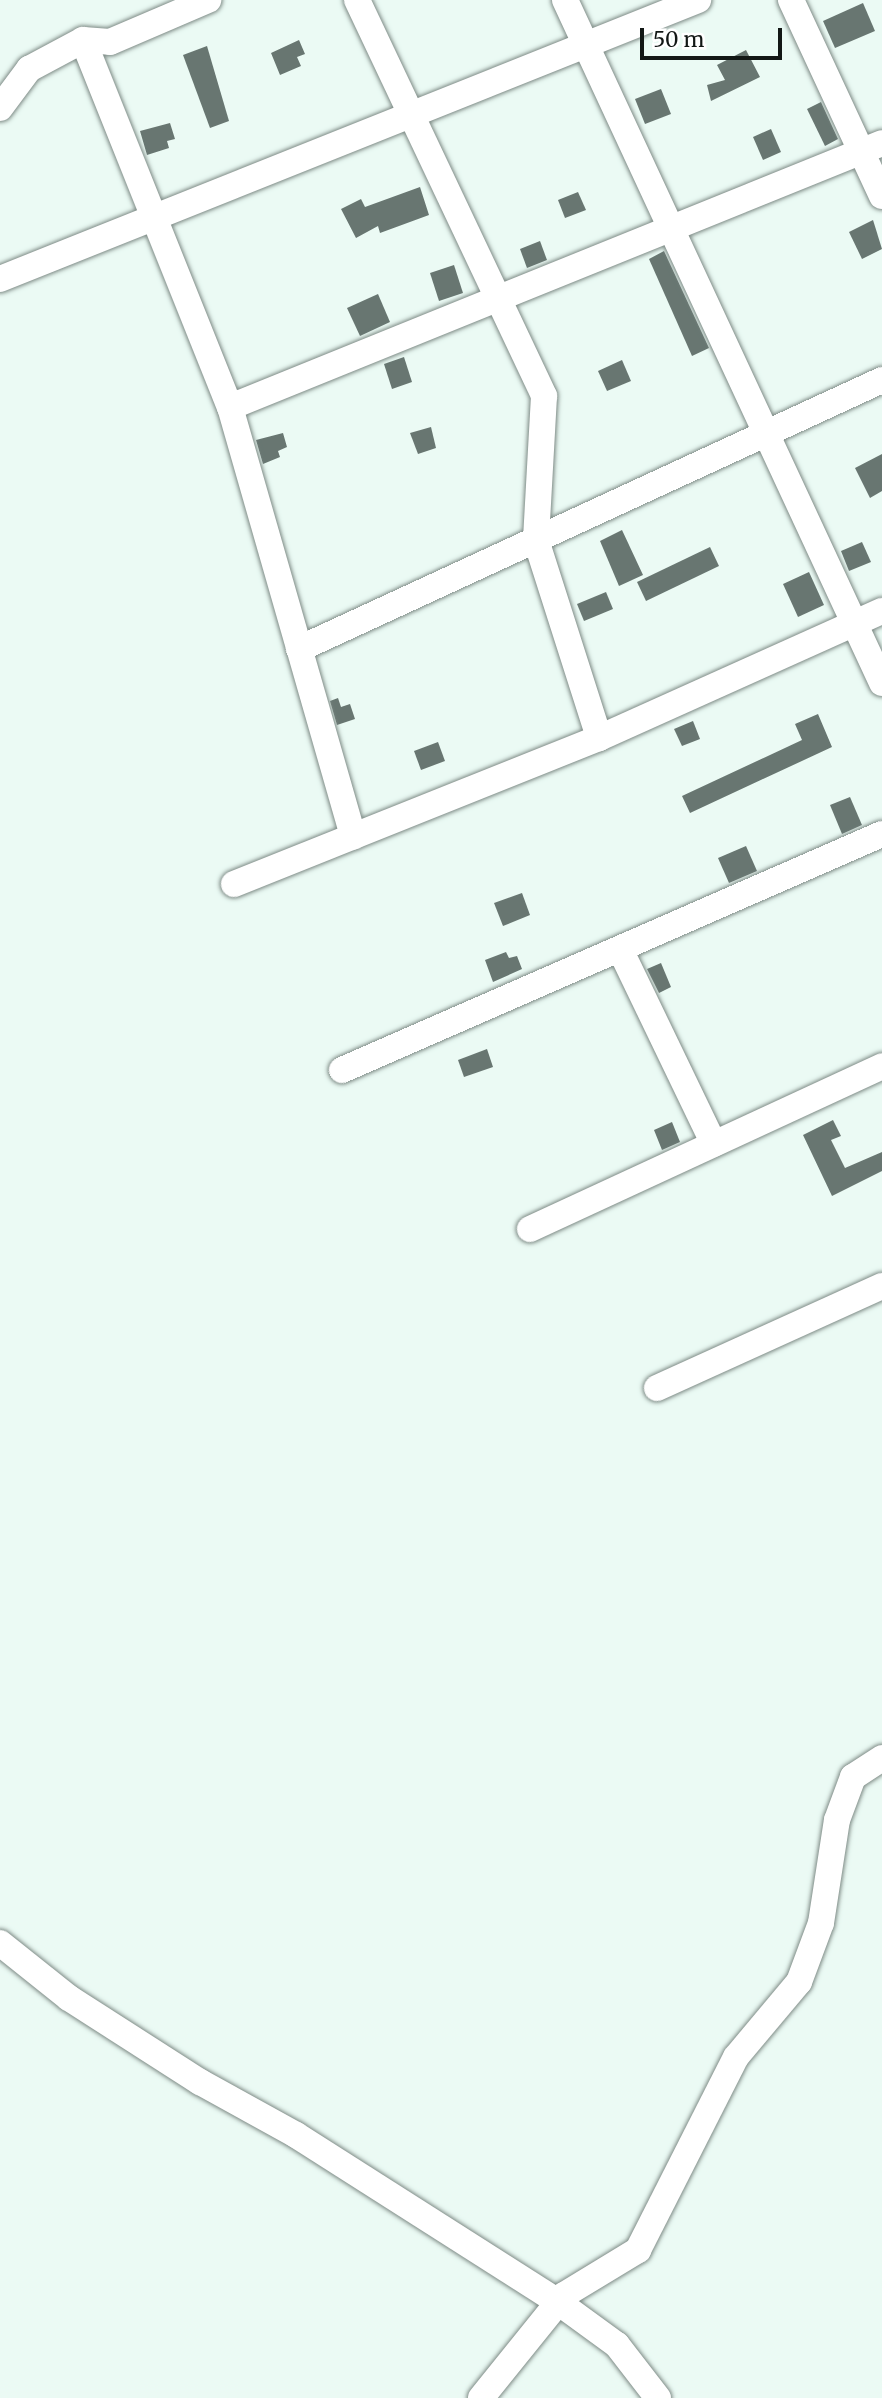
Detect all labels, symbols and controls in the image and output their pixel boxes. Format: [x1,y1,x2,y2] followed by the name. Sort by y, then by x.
[644,14,786,58] scale bar
[653,26,704,53] text: 50 m

